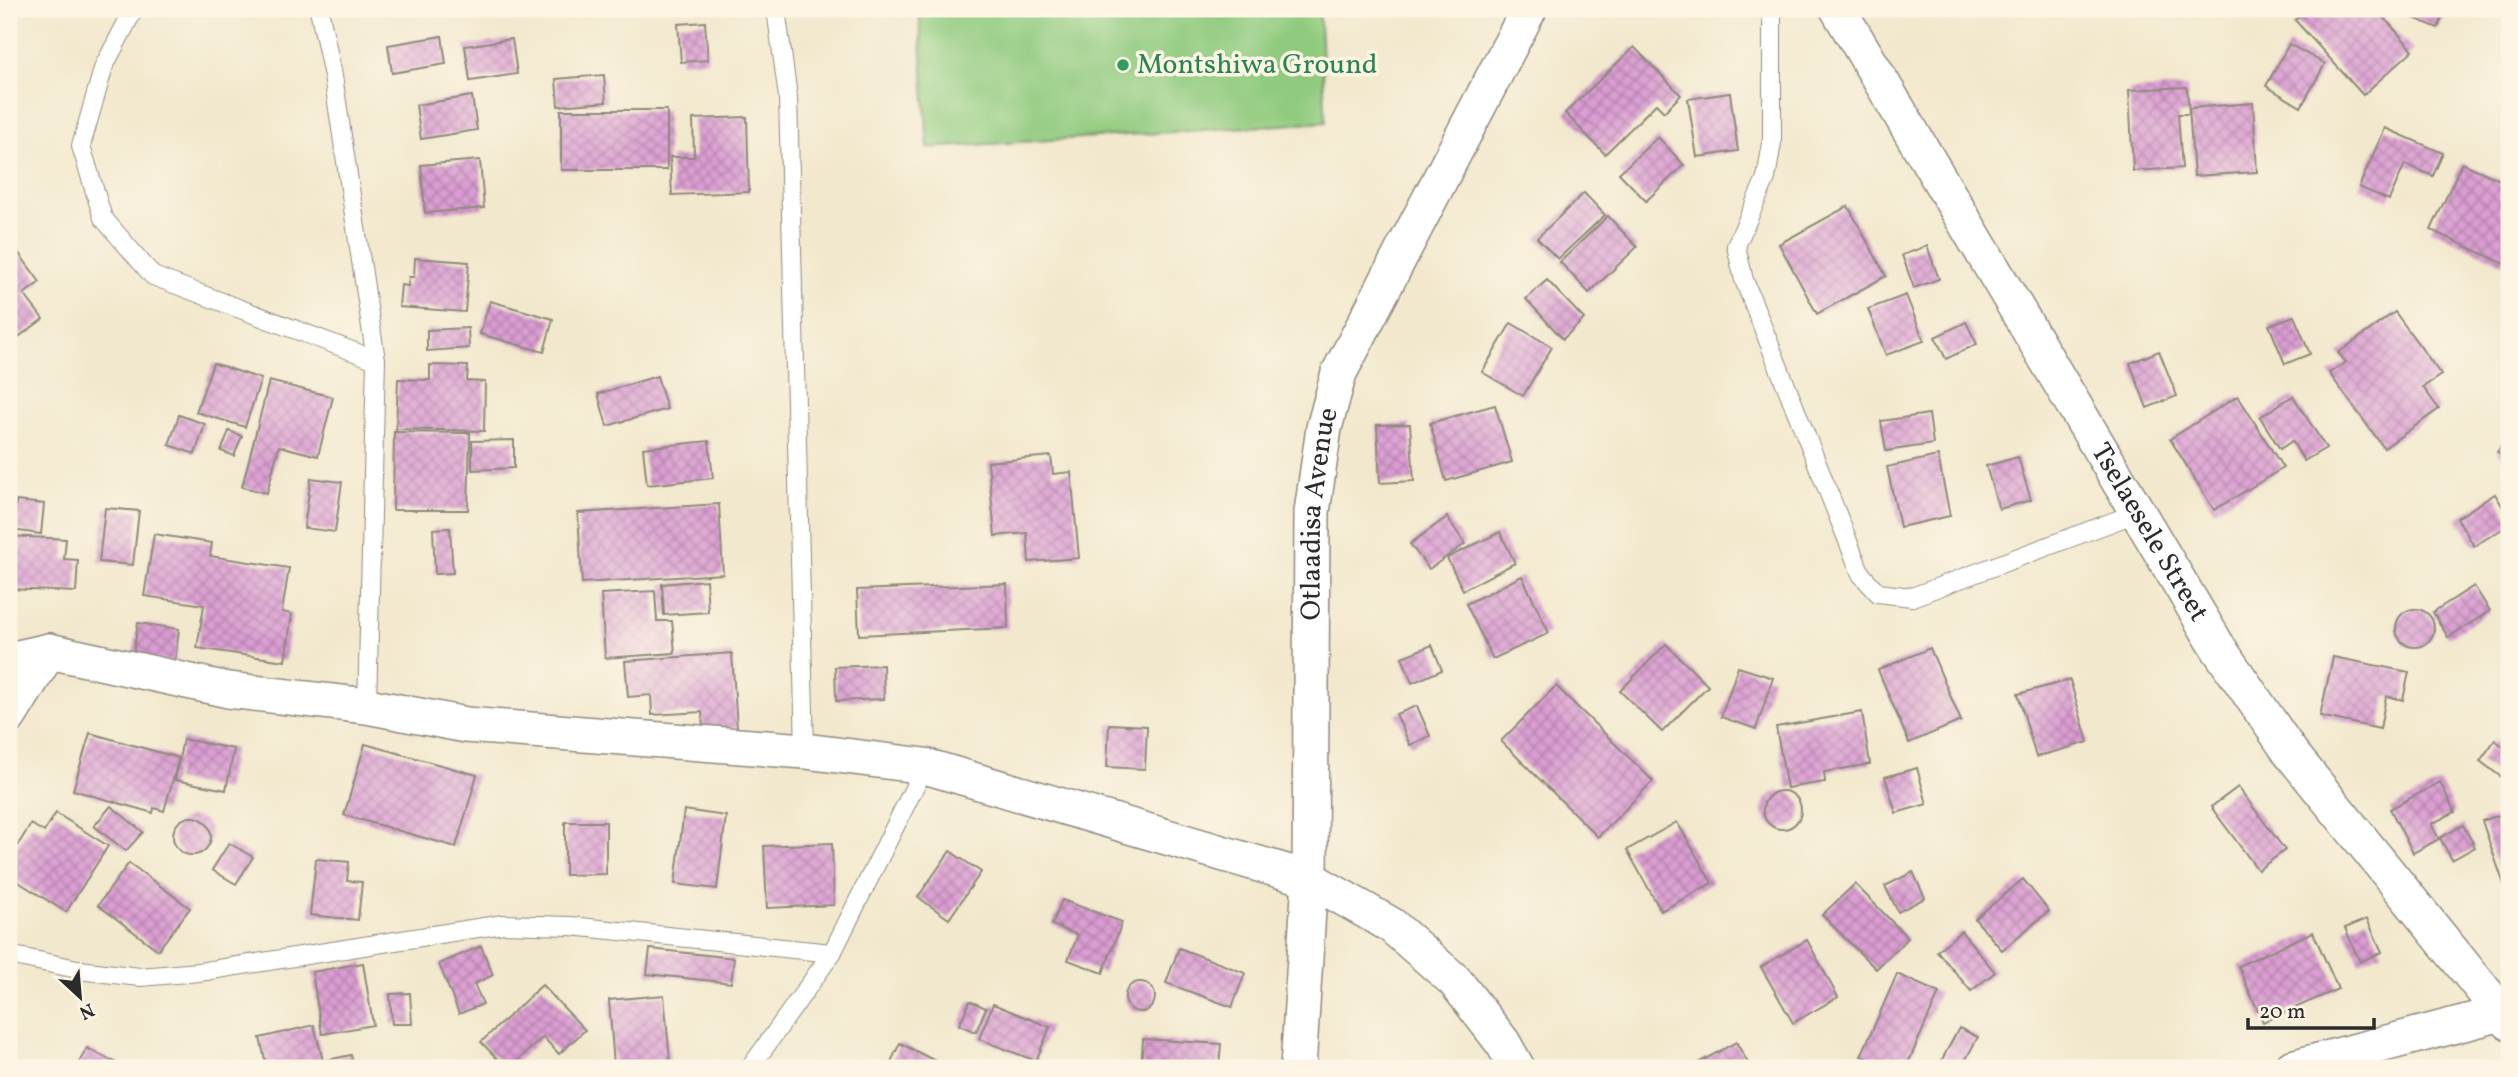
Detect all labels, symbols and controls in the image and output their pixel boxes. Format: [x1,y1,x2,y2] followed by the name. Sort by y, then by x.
[1137,46,1378,85] place label: Montshiwa Ground
[1115,57,1131,73] marker: Montshiwa Ground
[1292,403,1348,620] street label: Otlaadisa Avenue
[2081,436,2218,629] street label: Tselaesele Street
[46,962,116,1032] north arrow
[2248,986,2374,1030] scale bar
[74,996,98,1025] text: N
[2259,998,2305,1027] text: 20 m

